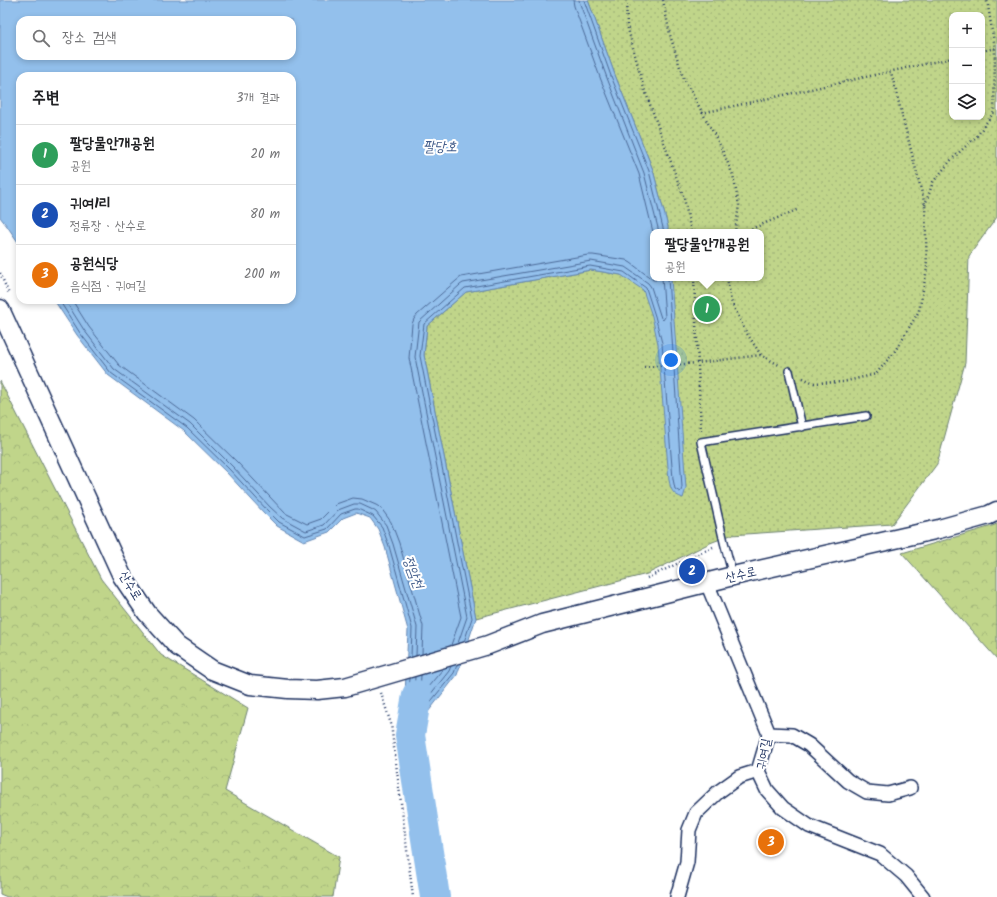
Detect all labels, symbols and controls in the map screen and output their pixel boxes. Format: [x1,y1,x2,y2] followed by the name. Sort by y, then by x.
[949,12,985,120] map controls
[949,12,985,48] button: +
[16,16,296,60] search box
[62,26,116,50] text: 장소 검색
[30,27,52,49] icon: search
[949,48,985,84] button: −
[949,84,985,120] button: layers
[32,85,59,112] text: 주변
[236,88,280,109] text: 3개 결과
[70,132,155,156] text: 팔당물안개공원
[423,136,457,158] water label: 팔당호
[43,144,47,165] text: 1
[250,144,280,165] text: 20 m
[70,156,91,177] text: 공원
[70,192,111,216] text: 귀여1리
[41,204,49,225] text: 2
[250,204,280,225] text: 80 m
[70,216,146,237] text: 정류장 · 산수로
[650,229,764,281] popup
[665,233,749,257] text: 팔당물안개공원
[70,252,118,276] text: 공원식당
[665,257,686,278] text: 공원
[41,264,49,285] text: 3
[244,264,280,285] text: 200 m
[70,276,146,297] text: 음식점 · 귀여길
[694,294,720,324] pin: 1
[661,350,681,370] your location
[397,552,430,593] water label: 정암천
[679,556,705,586] pin: 2
[723,561,759,589] street label: 산수로
[113,567,147,605] street label: 산수로
[751,737,777,771] street label: 귀여길
[758,827,784,857] pin: 3

